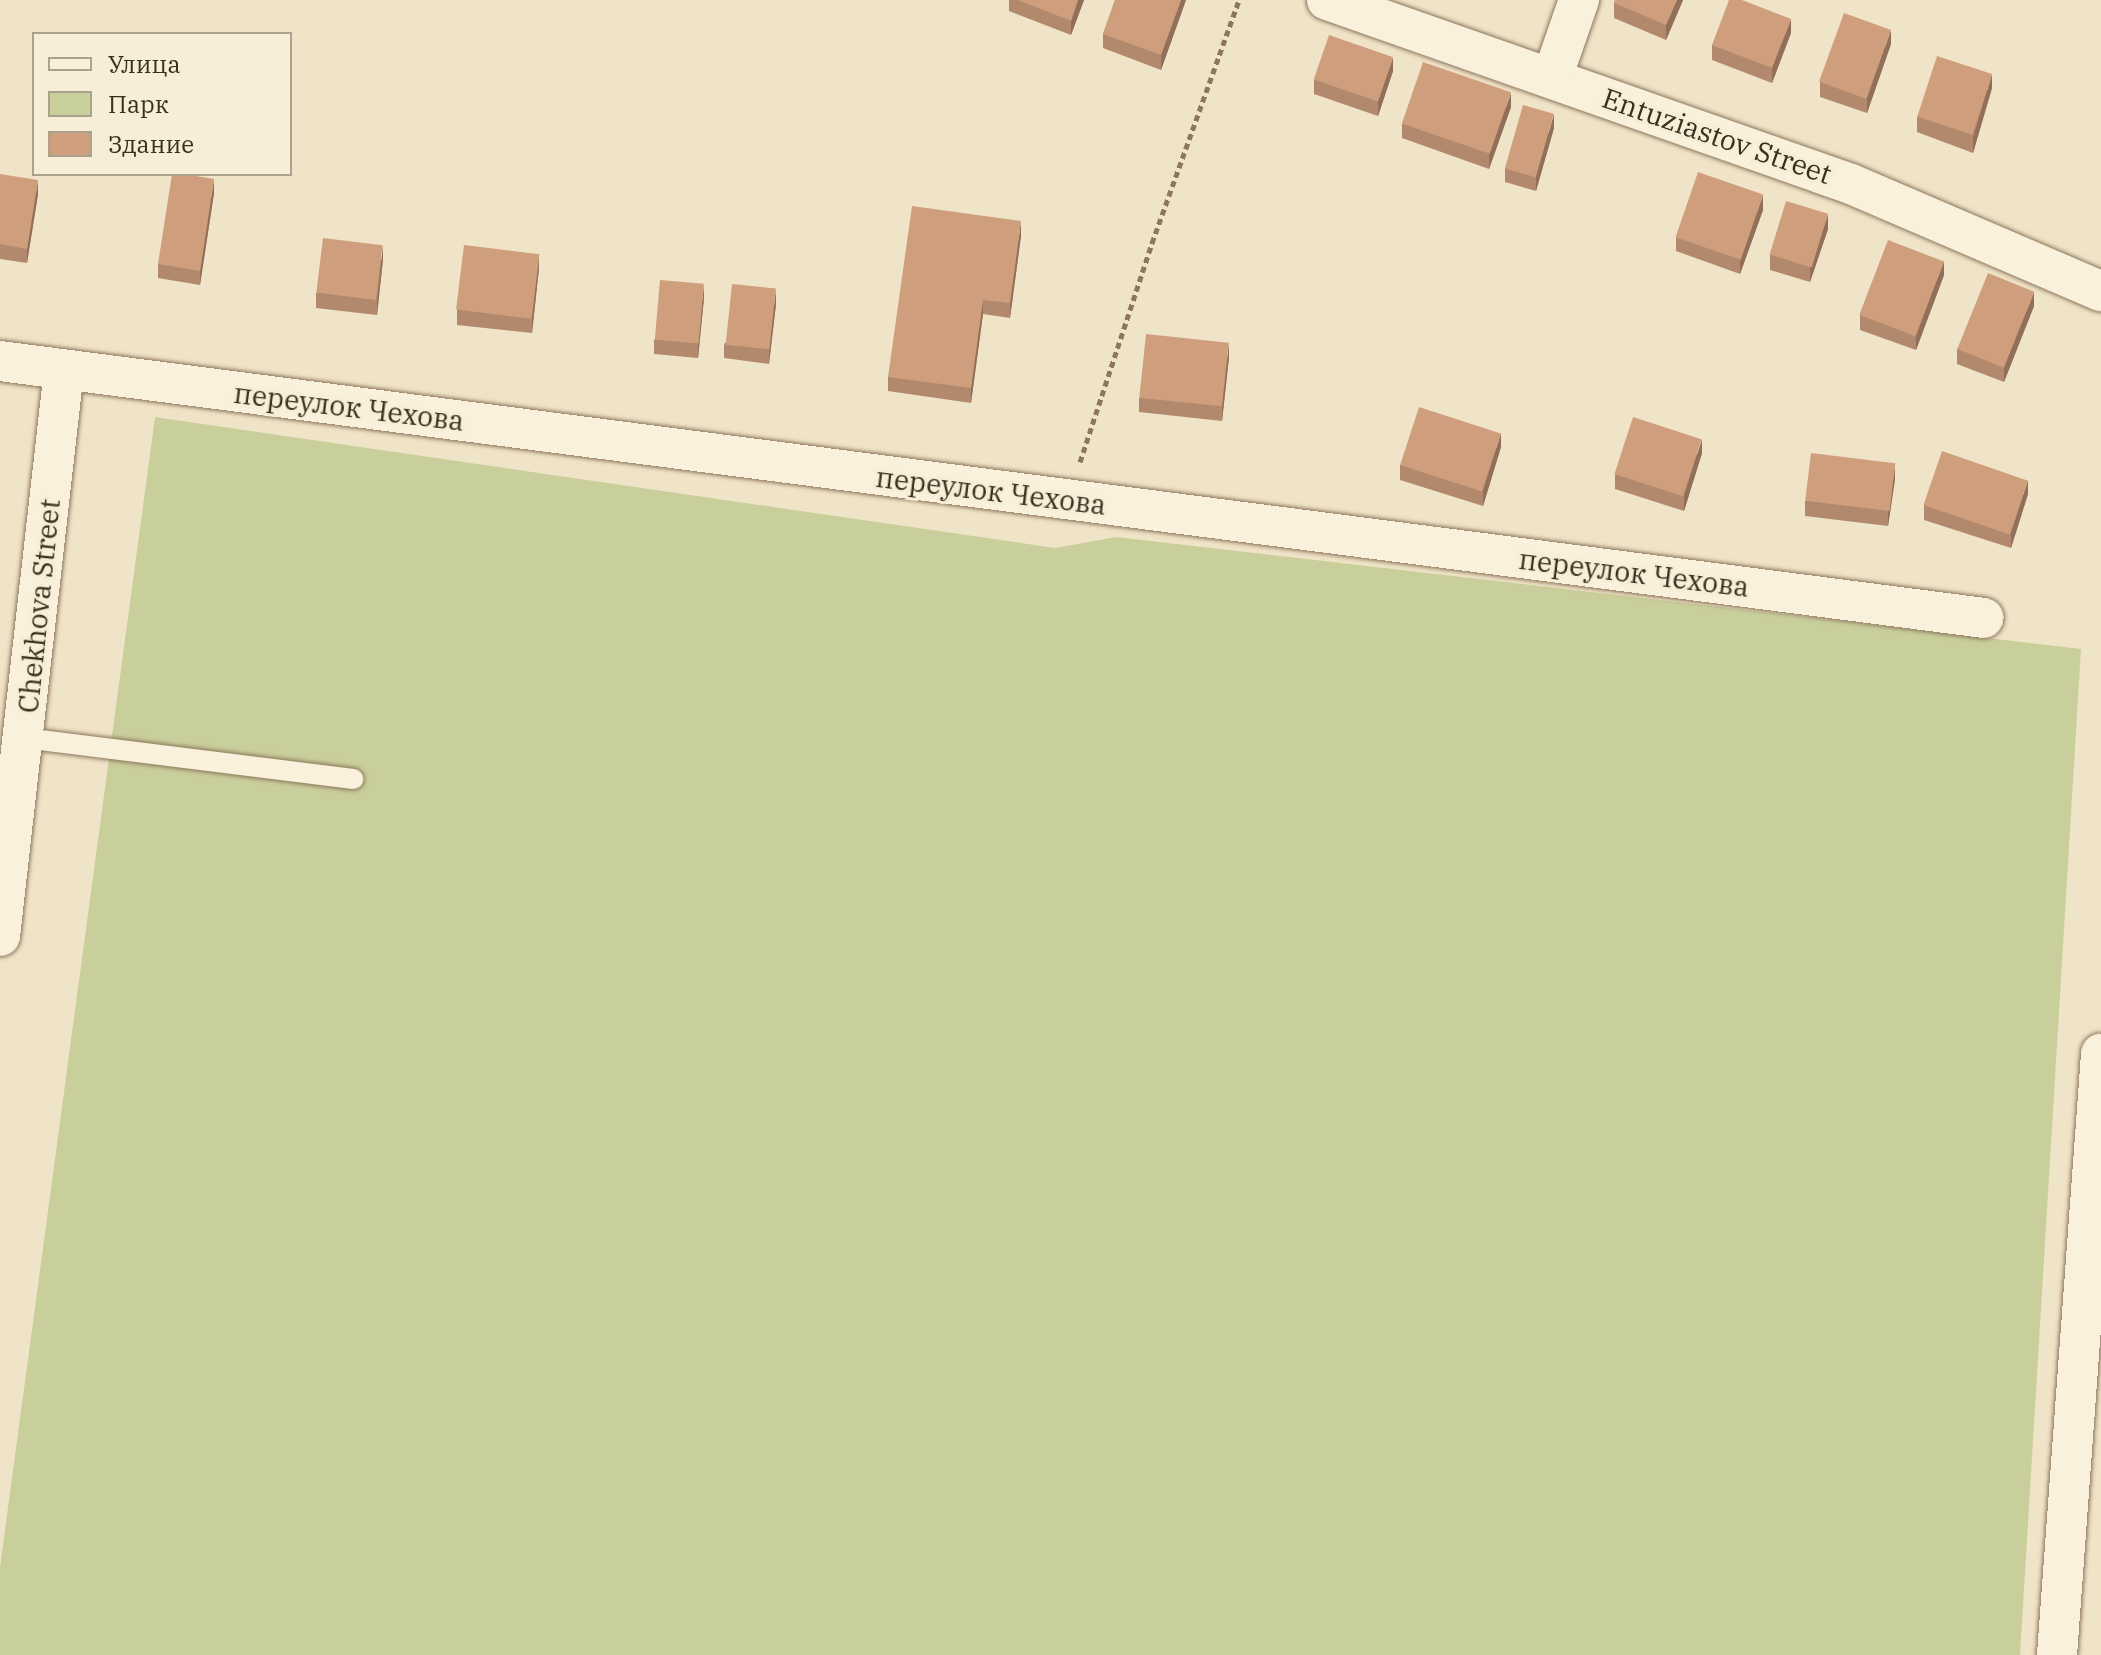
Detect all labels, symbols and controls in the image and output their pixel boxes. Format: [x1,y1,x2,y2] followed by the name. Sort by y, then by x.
[32,32,292,176] legend
[108,48,181,80] text: Улица
[1598,81,1836,191] street label: Entuziastov Street
[108,88,169,120] text: Парк
[108,128,194,160] text: Здание
[232,376,466,438] street label: переулок Чехова
[874,460,1108,522] street label: переулок Чехова
[11,497,67,715] street label: Chekhova Street
[1517,542,1751,604] street label: переулок Чехова

